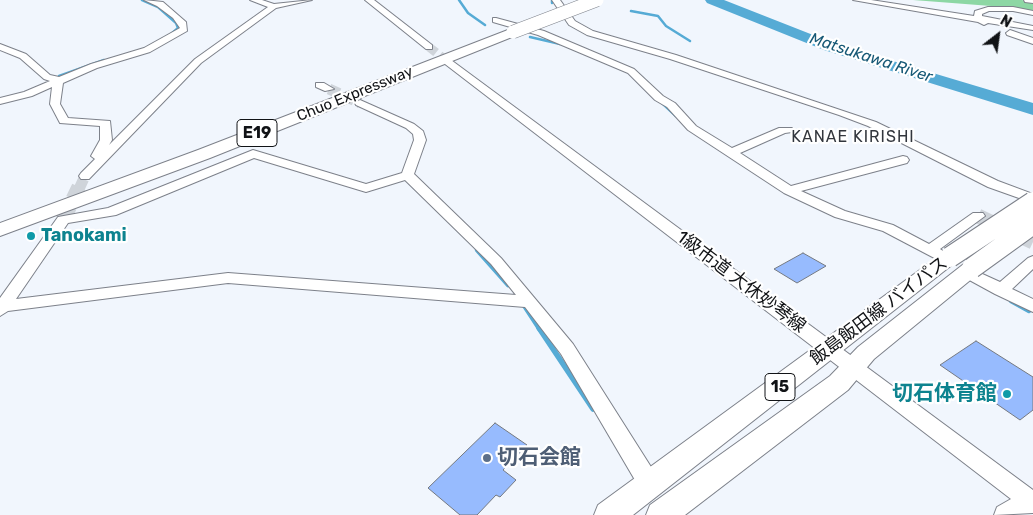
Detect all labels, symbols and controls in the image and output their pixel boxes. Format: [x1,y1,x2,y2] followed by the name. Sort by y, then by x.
[973,10,1023,60] north arrow
[997,12,1014,31] text: N
[807,29,935,87] water label: Matsukawa River
[294,62,416,126] street label: Chuo Expressway
[237,120,277,146] road number: E19
[790,127,916,147] district label: KANAE KIRISHI
[41,225,127,247] place label: Tanokami
[672,226,810,338] street label: 1級市道 大休妙琴線
[25,230,37,242] marker: Tanokami
[806,252,952,370] street label: 飯島飯田線 バイパス
[765,374,795,401] road number: 15
[892,381,997,407] place label: 切石体育館
[1001,388,1013,400] marker: 切石体育館
[497,445,581,471] place label: 切石会館
[481,452,493,464] marker: 切石会館

